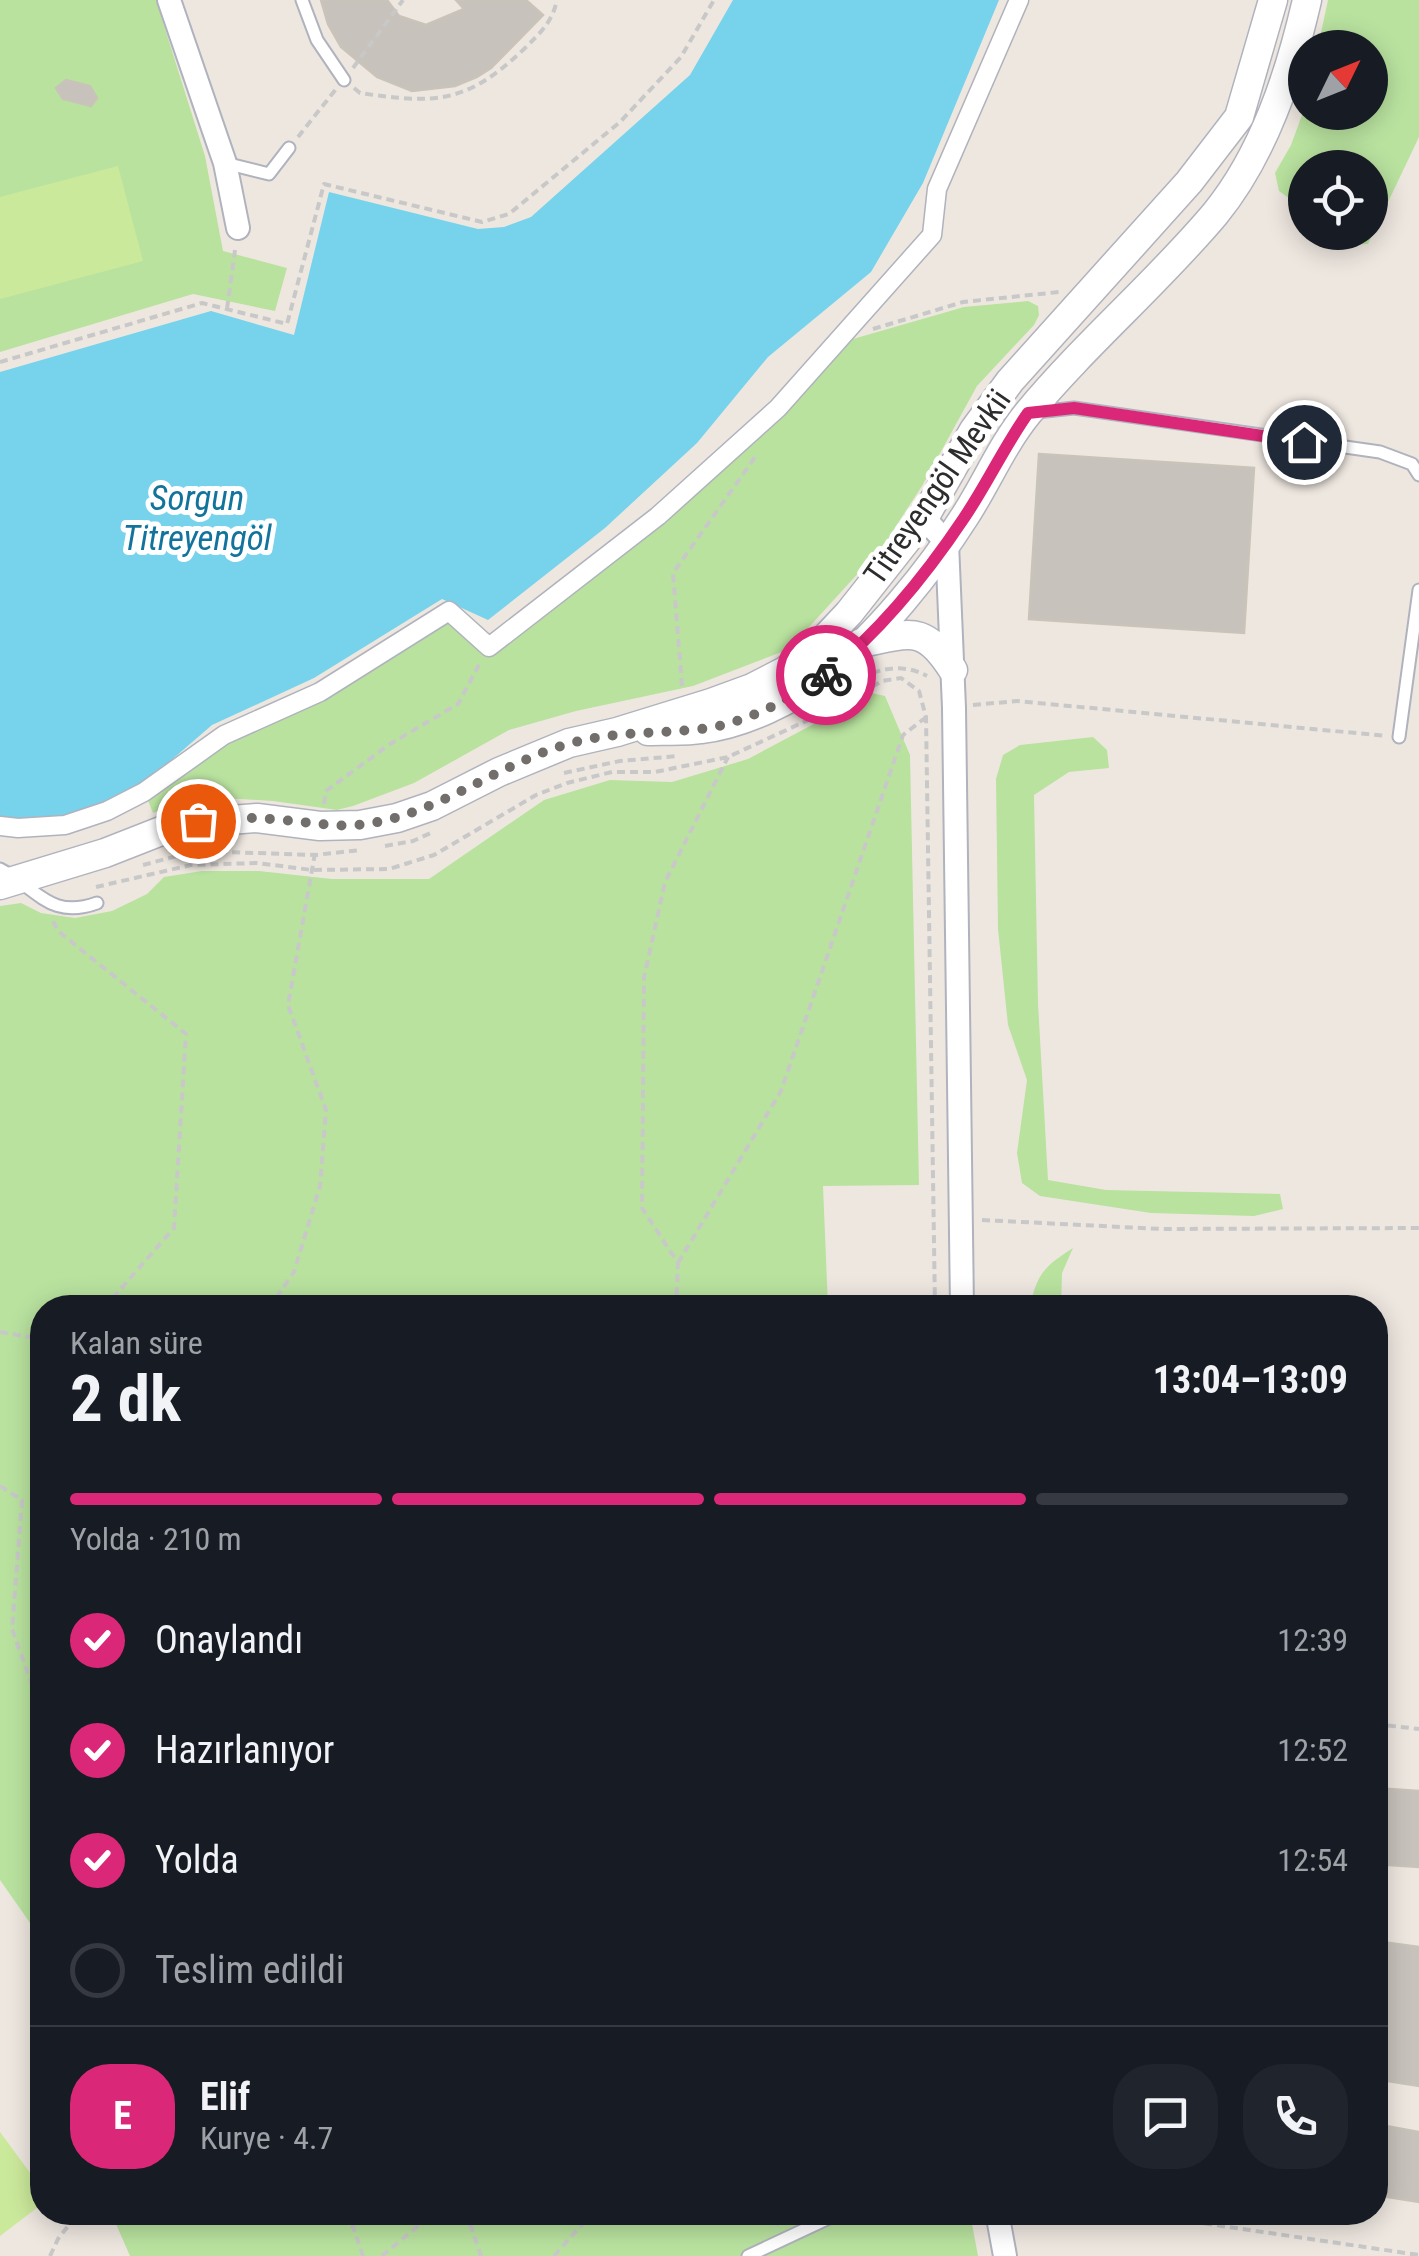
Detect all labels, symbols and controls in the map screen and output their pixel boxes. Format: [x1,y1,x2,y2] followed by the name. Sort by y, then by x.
[1288,30,1388,130] north arrow
[1288,30,1388,250] map controls
[1288,150,1388,250] button: locate
[856,382,1018,592] street label: Titreyengöl Mevkii
[1262,400,1347,485] pin
[1277,415,1332,470] icon: home
[122,478,273,559] water label: Sorgun Titreyengöl
[776,625,876,725] courier
[799,648,854,703] icon: bike
[156,779,241,864] pin
[171,794,226,849] icon: bag
[70,1324,203,1362] text: Kalan süre
[1153,1358,1348,1402] text: 13:04–13:09
[70,1361,181,1437] text: 2 dk
[70,1520,242,1558] text: Yolda · 210 m
[70,1613,125,1668] icon: check
[155,1618,303,1662] text: Onaylandı
[1277,1621,1348,1659] text: 12:39
[70,1723,125,1778] icon: check
[155,1728,334,1772] text: Hazırlanıyor
[1277,1731,1348,1769] text: 12:52
[70,1833,125,1888] icon: check
[155,1838,239,1882] text: Yolda
[1277,1841,1348,1879] text: 12:54
[155,1948,345,1992] text: Teslim edildi
[1113,2064,1218,2169] button: chat
[1243,2064,1348,2169] button: phone
[200,2075,250,2119] text: Elif
[113,2094,132,2138] text: E
[200,2119,333,2157] text: Kurye · 4.7

